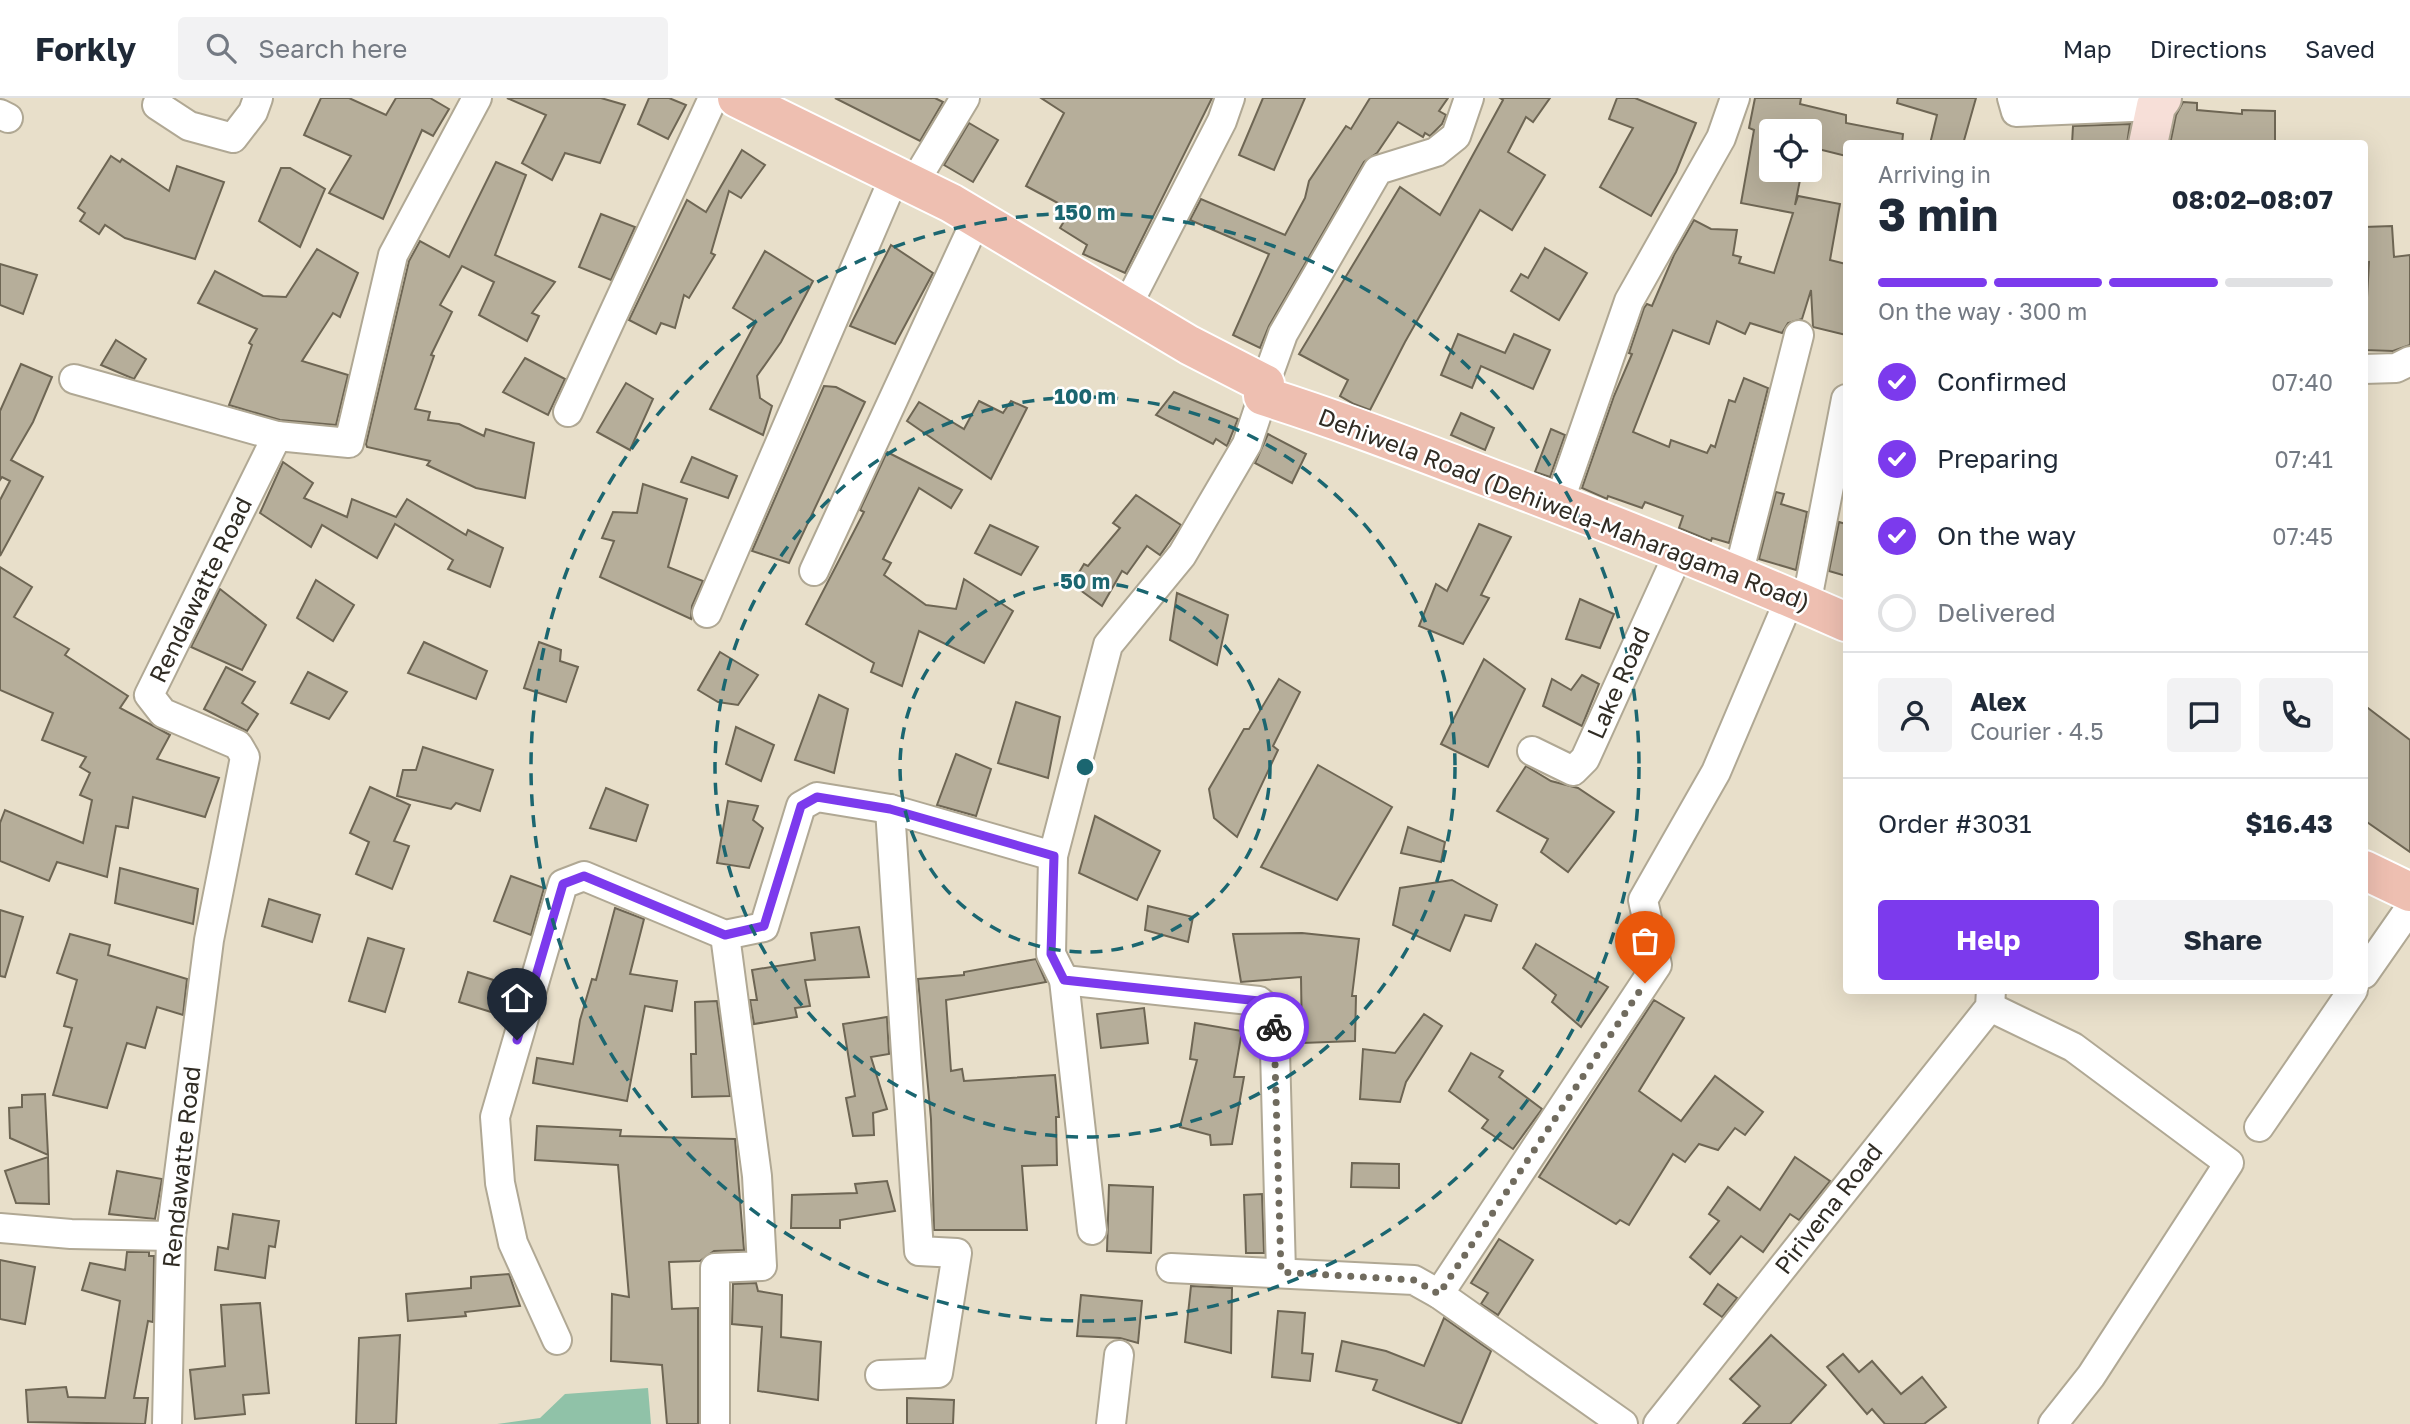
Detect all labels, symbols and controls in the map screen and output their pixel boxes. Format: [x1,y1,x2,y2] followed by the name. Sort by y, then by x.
[178,17,668,80] search box
[35,29,136,68] text: Forkly
[202,29,240,67] icon: search
[258,33,407,64] text: Search here
[2063,34,2112,63] text: Map
[2150,34,2267,63] text: Directions
[2305,34,2375,63] text: Saved
[1759,119,1822,182] map controls
[1759,119,1822,182] button: locate
[1878,160,1991,188] text: Arriving in
[2172,184,2333,215] text: 08:02–08:07
[1878,186,1998,241] text: 3 min
[1055,199,1115,225] text: 150 m
[1878,297,2087,325] text: On the way · 300 m
[1878,363,1916,401] icon: check
[1937,366,2067,397] text: Confirmed
[2271,368,2333,396] text: 07:40
[1054,383,1116,409] text: 100 m
[1315,401,1814,616] street label: Dehiwela Road (Dehiwela-Maharagama Road)
[1878,440,1916,478] icon: check
[1937,443,2059,474] text: Preparing
[2274,445,2333,473] text: 07:41
[142,492,257,687] street label: Rendawatte Road
[1878,517,1916,555] icon: check
[1937,520,2076,551] text: On the way
[2272,522,2333,550] text: 07:45
[1060,568,1110,594] text: 50 m
[1937,597,2056,628] text: Delivered
[1580,622,1655,743] street label: Lake Road
[1878,678,1952,752] button: person
[2167,678,2241,752] button: chat
[2259,678,2333,752] button: phone
[1970,686,2027,717] text: Alex
[1970,717,2103,745] text: Courier · 4.5
[1073,755,1097,779] centre of rings
[1878,808,2032,839] text: Order #3031
[2245,808,2333,839] text: $16.43
[1878,900,2099,980] button: Help
[2113,900,2333,980] button: Share
[1615,911,1675,983] pin
[1626,922,1664,960] icon: bag
[487,968,547,1040] pin
[498,979,536,1017] icon: home
[1239,992,1309,1062] courier
[1255,1008,1293,1046] icon: bike
[155,1064,206,1269] street label: Rendawatte Road
[1768,1137,1888,1279] street label: Pirivena Road

